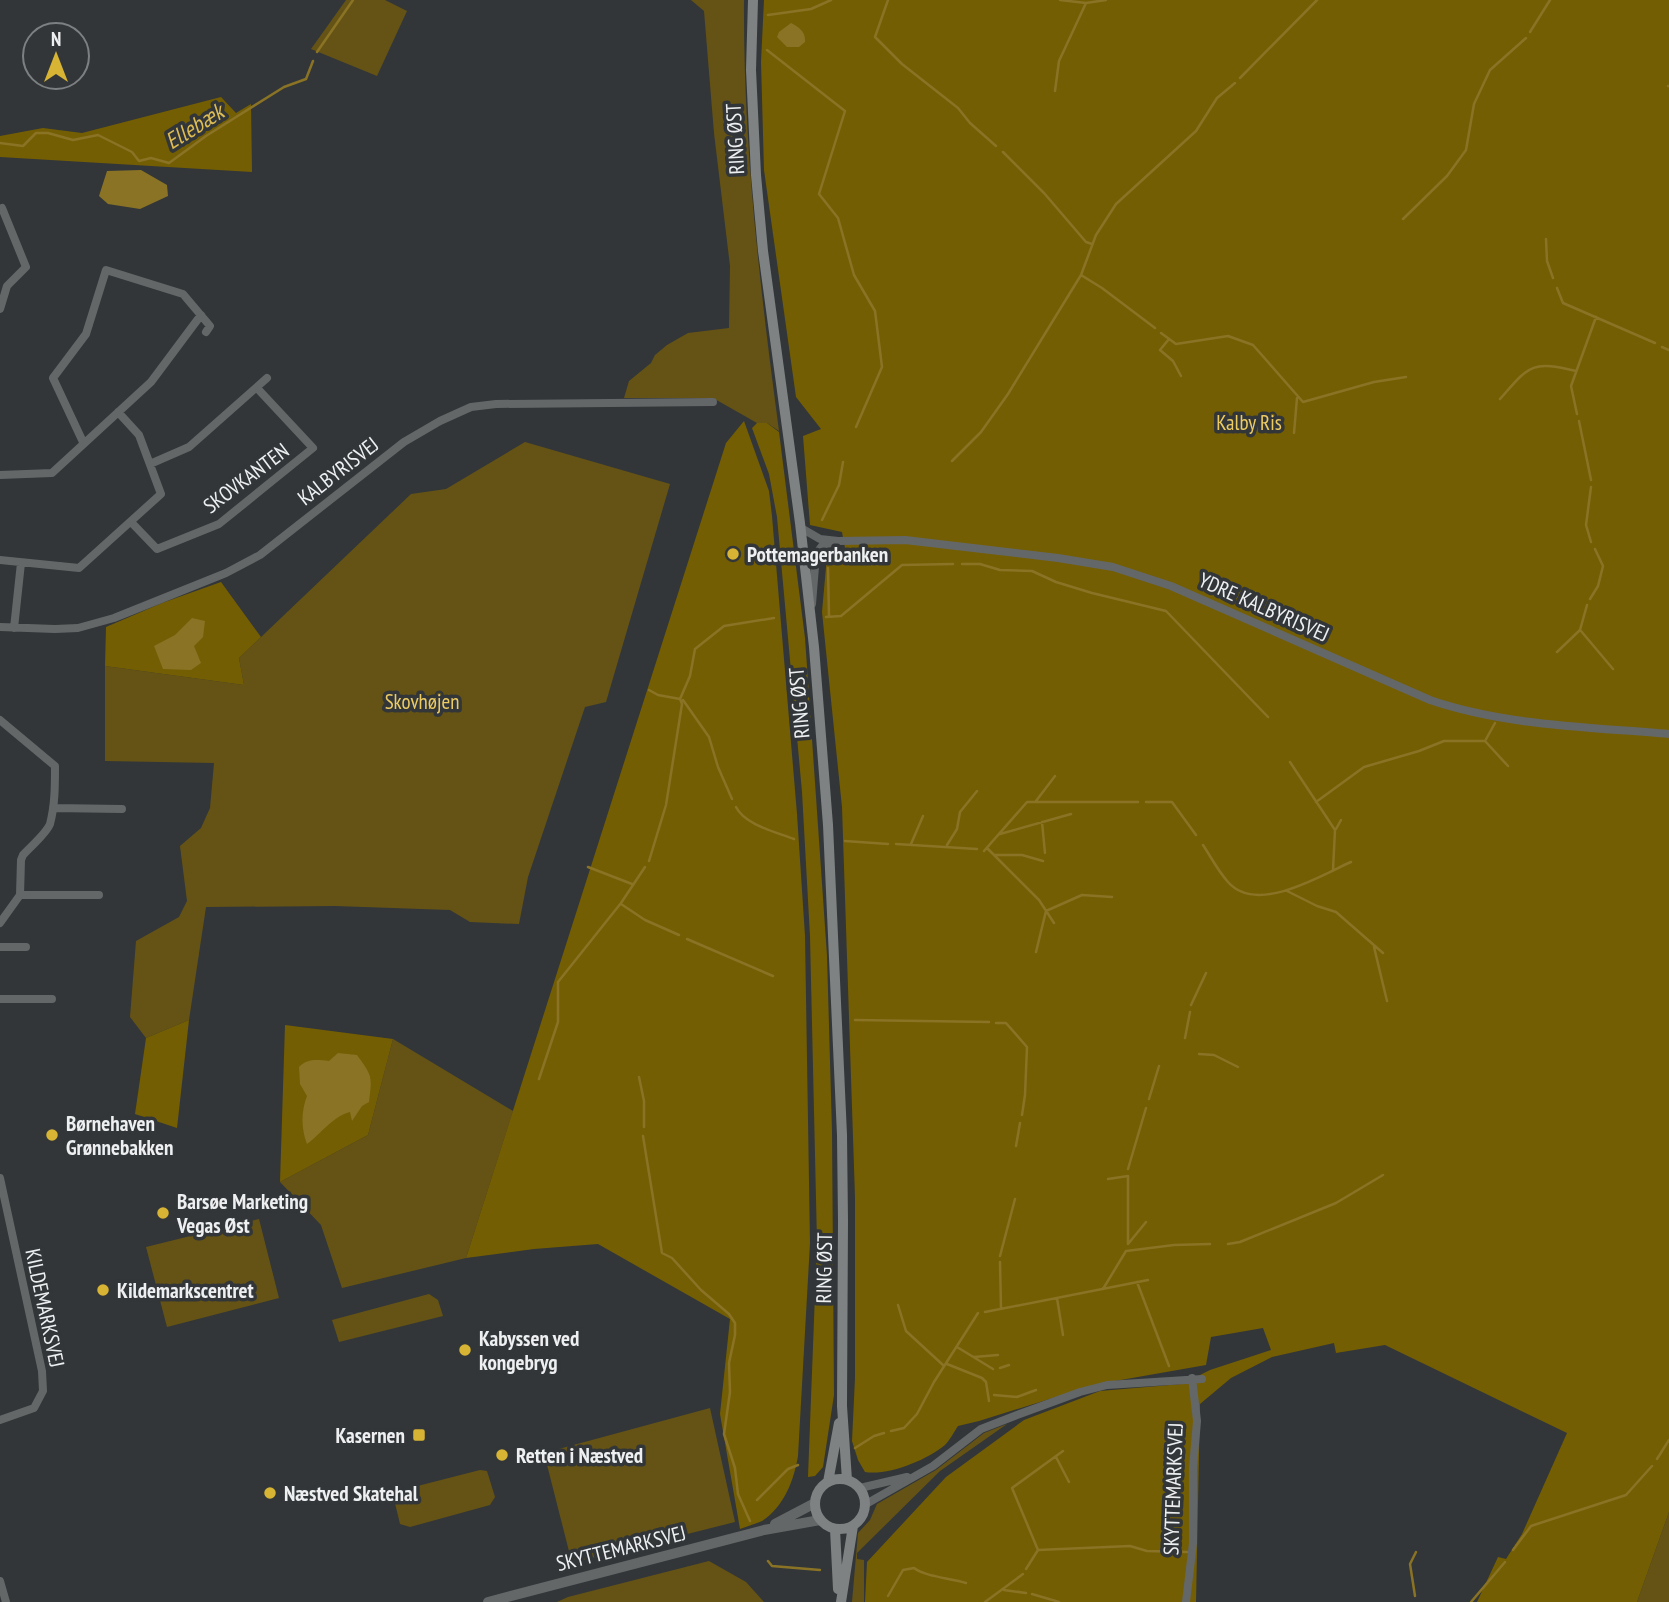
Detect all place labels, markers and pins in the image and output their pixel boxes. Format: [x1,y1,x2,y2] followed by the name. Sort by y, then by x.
[747,541,888,568] place label: Pottemagerbanken
[725,546,741,562] marker: Pottemagerbanken
[66,1110,173,1161] place label: Børnehaven Grønnebakken
[44,1127,60,1143] marker: Børnehaven Grønnebakken
[176,1188,308,1239] place label: Barsøe Marketing Vegas Øst
[155,1205,171,1221] marker: Barsøe Marketing Vegas Øst
[117,1277,254,1304] place label: Kildemarkscentret
[95,1282,111,1298] marker: Kildemarkscentret
[479,1325,579,1376] place label: Kabyssen ved kongebryg
[457,1342,473,1358] marker: Kabyssen ved kongebryg
[335,1422,405,1449] place label: Kasernen
[411,1427,427,1443] marker: Kasernen
[516,1442,643,1469] place label: Retten i Næstved
[494,1447,510,1463] marker: Retten i Næstved
[284,1480,419,1507] place label: Næstved Skatehal
[262,1485,278,1501] marker: Næstved Skatehal

